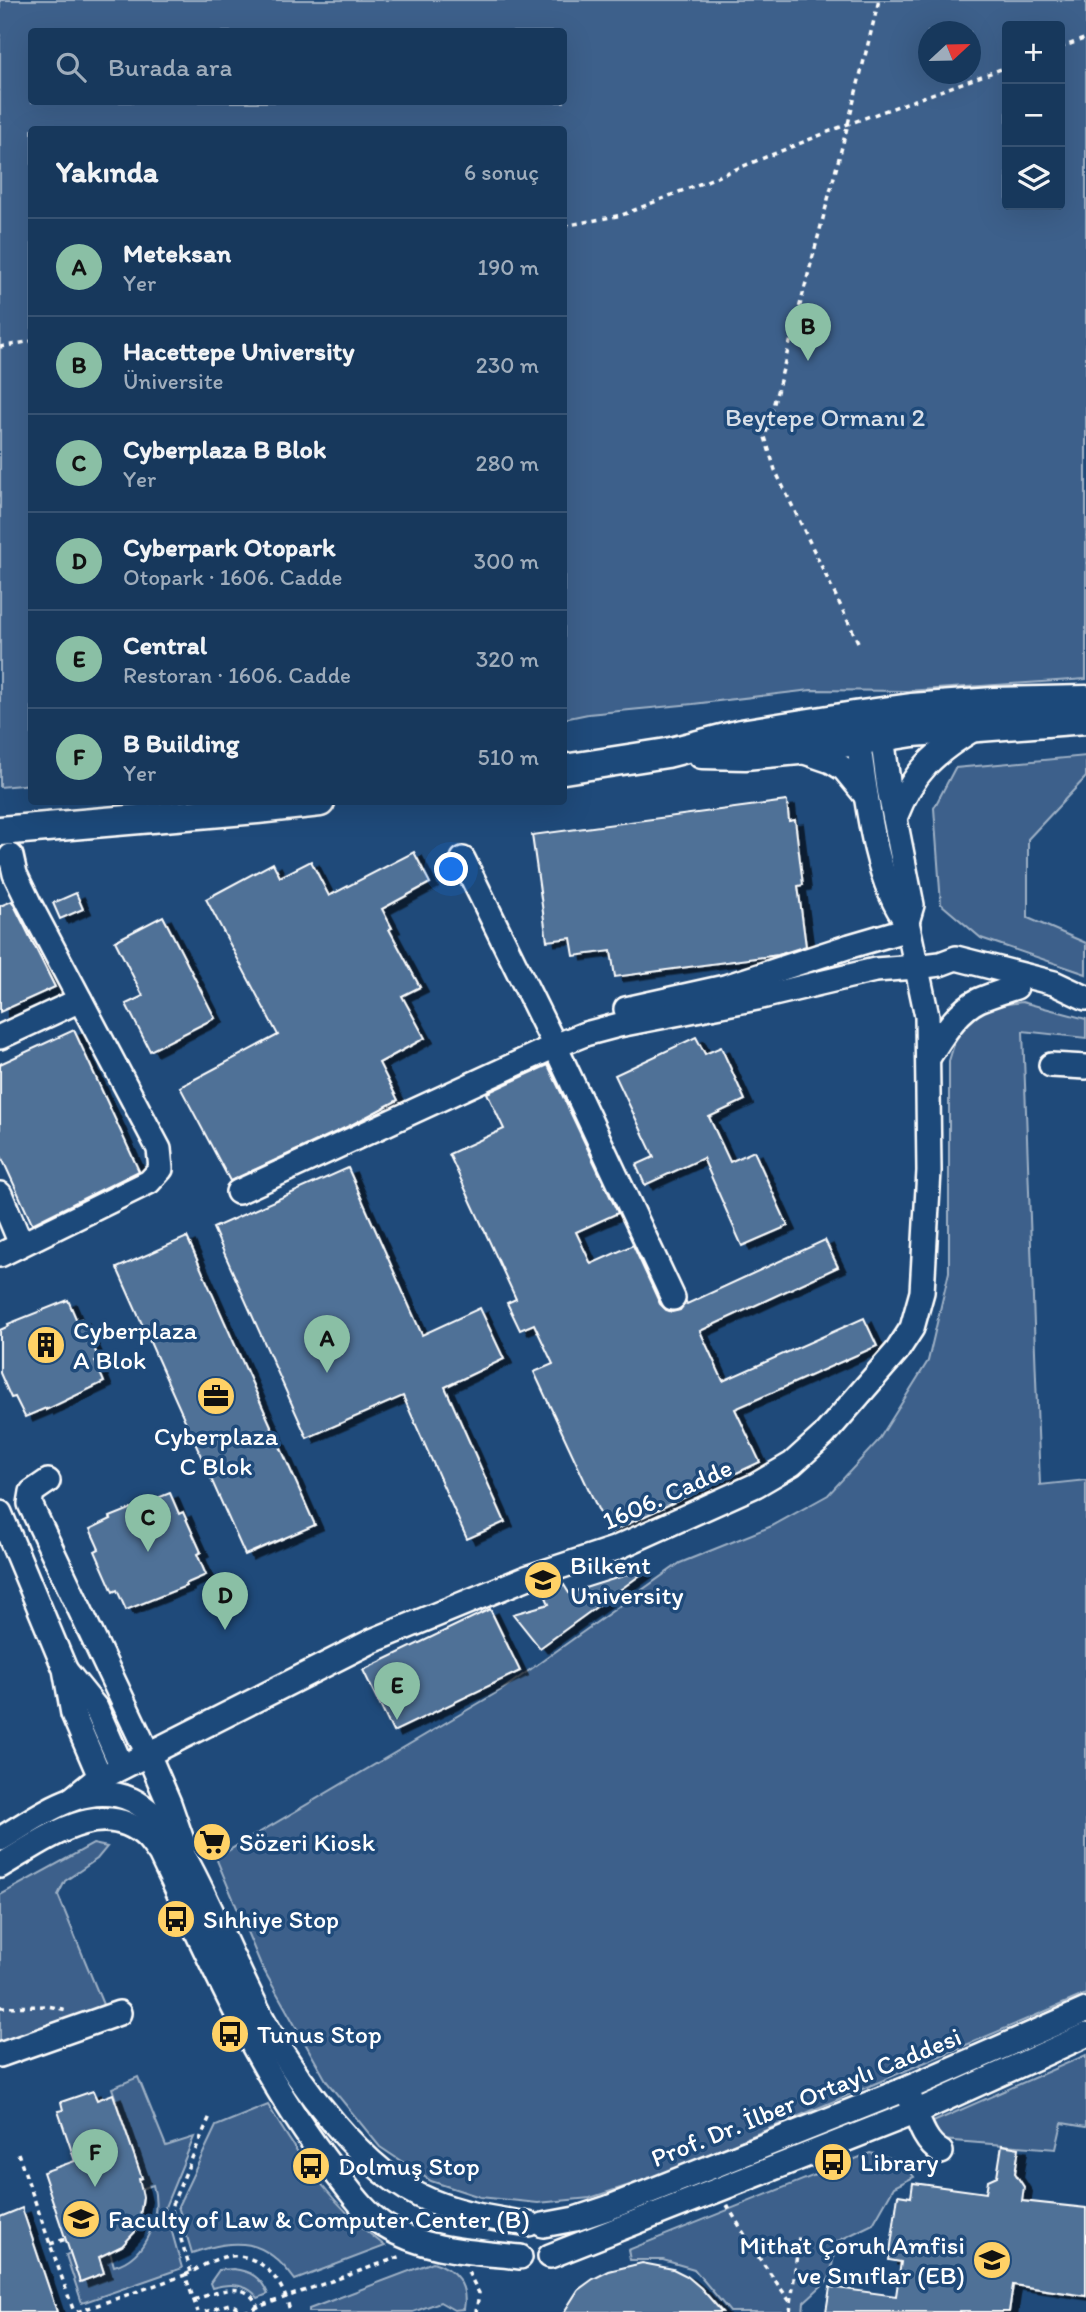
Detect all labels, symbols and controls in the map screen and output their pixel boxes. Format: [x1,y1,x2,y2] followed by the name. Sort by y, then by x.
[918,21,981,84] north arrow
[1002,21,1065,210] map controls
[1002,21,1065,84] button: +
[28,28,567,105] search box
[52,48,90,86] icon: search
[108,51,232,83] text: Burada ara
[1002,84,1065,147] button: −
[1002,147,1065,210] button: layers
[56,153,158,190] text: Yakında
[464,158,539,186] text: 6 sonuç
[123,237,231,269] text: Meteksan
[72,253,86,281] text: A
[478,253,539,281] text: 190 m
[123,269,156,297] text: Yer
[785,303,831,361] pin: B
[123,335,355,367] text: Hacettepe University
[72,351,86,379] text: B
[476,351,539,379] text: 230 m
[123,367,224,395] text: Üniversite
[725,401,925,433] park label: Beytepe Ormanı 2
[123,433,326,465] text: Cyberplaza B Blok
[72,449,86,477] text: C
[476,449,539,477] text: 280 m
[123,465,156,493] text: Yer
[123,531,335,563] text: Cyberpark Otopark
[71,547,87,575] text: D
[474,547,539,575] text: 300 m
[123,563,342,591] text: Otopark · 1606. Cadde
[123,629,207,661] text: Central
[73,645,85,673] text: E
[476,645,539,673] text: 320 m
[123,661,351,689] text: Restoran · 1606. Cadde
[123,727,239,759] text: B Building
[73,743,85,771] text: F
[478,743,539,771] text: 510 m
[123,759,156,787] text: Yer
[434,852,468,886] your location
[73,1314,198,1376] place label: Cyberplaza A Blok
[304,1315,350,1373] pin: A
[25,1324,67,1366] building icon: Cyberplaza A Blok
[195,1375,237,1417] office icon: Cyberplaza C Blok
[154,1420,279,1482] place label: Cyberplaza C Blok
[597,1451,737,1537] street label: 1606. Cadde
[125,1494,171,1552] pin: C
[570,1549,684,1611] place label: Bilkent University
[522,1559,564,1601] school or university icon: Bilkent University
[202,1572,248,1630] pin: D
[374,1662,420,1720] pin: E
[191,1821,233,1863] supermarket icon: Sözeri Kiosk
[239,1826,376,1858] place label: Sözeri Kiosk
[155,1898,197,1940] bus stop icon: Sıhhiye Stop
[203,1903,339,1935] place label: Sıhhiye Stop
[209,2013,251,2055] bus stop icon: Tunus Stop
[257,2018,382,2050] place label: Tunus Stop
[646,2020,966,2174] street label: Prof. Dr. İlber Ortaylı Caddesi
[72,2129,118,2187] pin: F
[812,2141,854,2183] bus stop icon: Library
[290,2145,332,2187] bus stop icon: Dolmuş Stop
[860,2146,938,2178] place label: Library
[338,2150,480,2182] place label: Dolmuş Stop
[60,2198,102,2240] school or university icon: Faculty of Law & Computer Center (B)
[108,2203,530,2235] place label: Faculty of Law & Computer Center (B)
[739,2229,965,2291] place label: Mithat Çoruh Amfisi ve Sınıflar (EB)
[971,2239,1013,2281] school or university icon: Mithat Çoruh Amfisi ve Sınıflar (EB)

